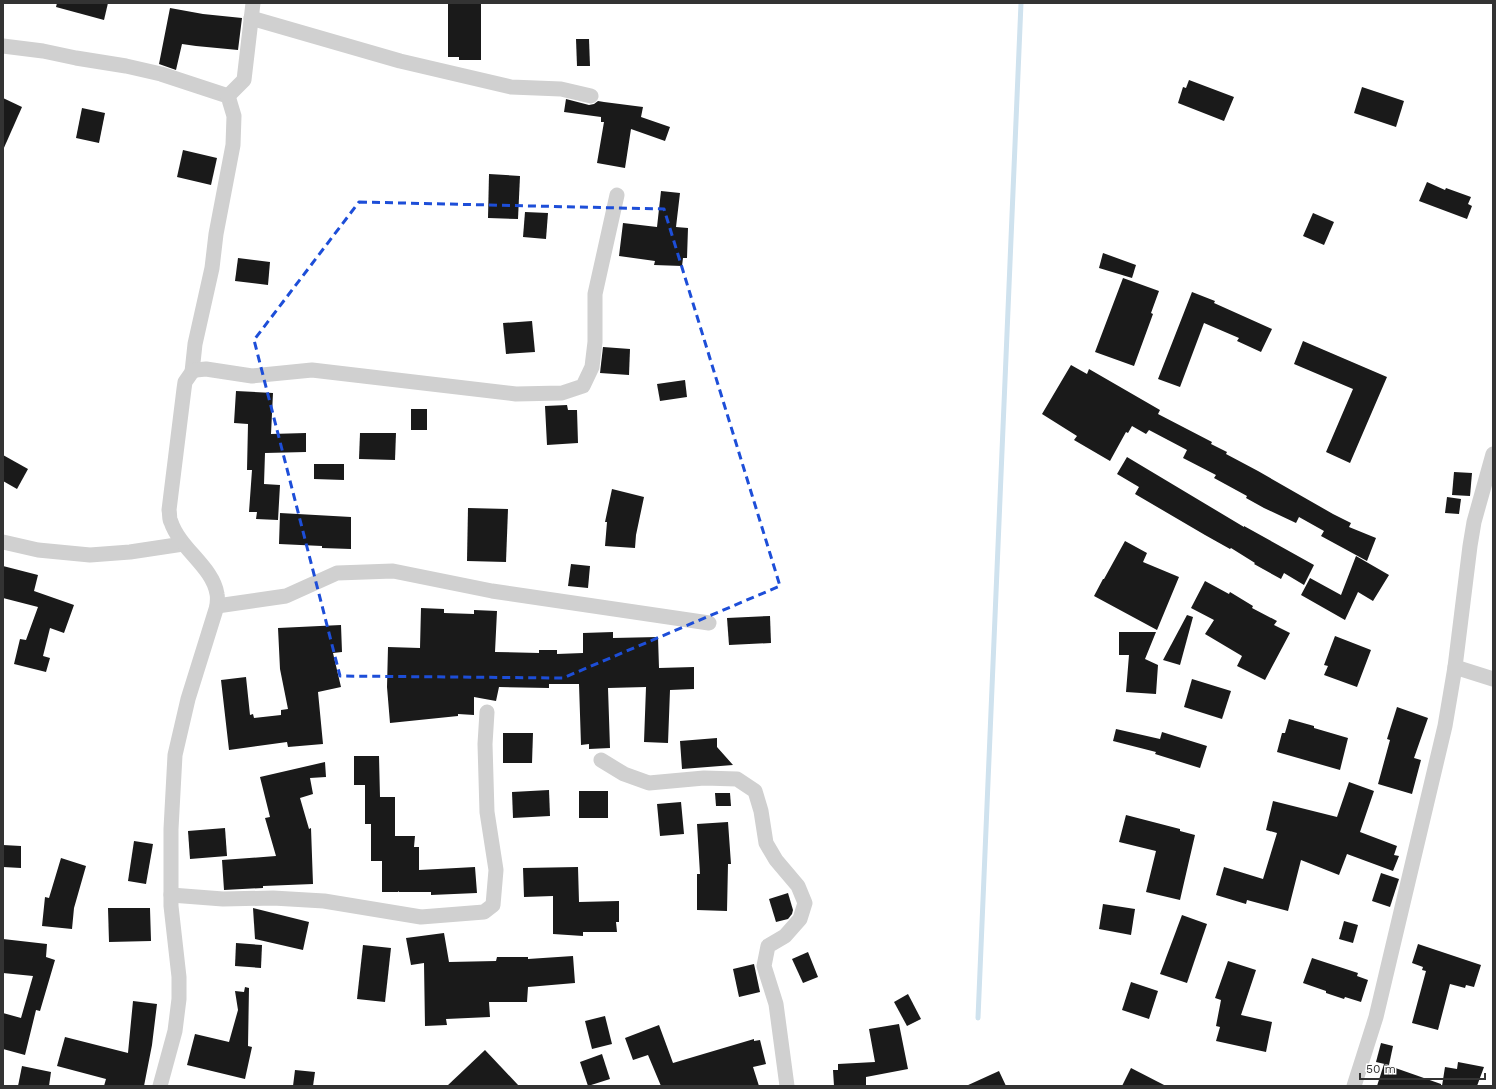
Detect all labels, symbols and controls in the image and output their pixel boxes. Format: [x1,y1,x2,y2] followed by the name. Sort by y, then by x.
[1360,1055,1485,1081] scale bar
[1366,1062,1396,1076] text: 50 m

